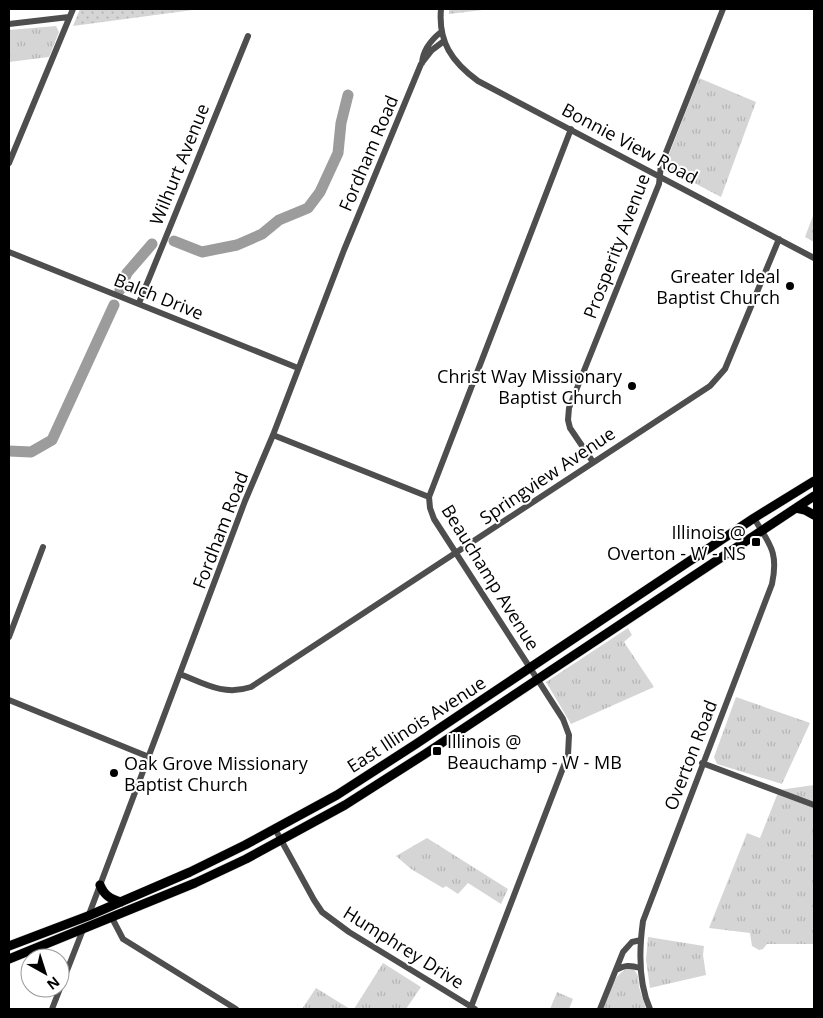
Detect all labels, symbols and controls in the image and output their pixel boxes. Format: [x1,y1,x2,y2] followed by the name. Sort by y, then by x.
[333,91,403,215] street label: Fordham Road
[558,97,702,189] street label: Bonnie View Road
[144,100,214,228] street label: Wilhurt Avenue
[577,170,655,322] street label: Prosperity Avenue
[656,264,780,309] place label: Greater Ideal Baptist Church
[111,267,207,325] street label: Balch Drive
[784,280,796,292] marker: Greater Ideal Baptist Church
[437,364,623,409] place label: Christ Way Missionary Baptist Church
[626,380,638,392] marker: Christ Way Missionary Baptist Church
[475,421,619,529] street label: Springview Avenue
[187,468,253,592] street label: Fordham Road
[436,500,546,654] street label: Beauchamp Avenue
[607,520,746,565] place label: Illinois @ Overton - W - NS
[750,536,762,548] marker: Illinois @ Overton - W - NS
[342,670,490,778] street label: East Illinois Avenue
[658,696,722,814] street label: Overton Road
[447,729,622,774] place label: Illinois @ Beauchamp - W - MB
[431,745,443,757] marker: Illinois @ Beauchamp - W - MB
[124,751,309,796] place label: Oak Grove Missionary Baptist Church
[108,767,120,779] marker: Oak Grove Missionary Baptist Church
[339,900,469,994] street label: Humphrey Drive
[20,948,70,998] north arrow
[43,973,64,994] text: N

